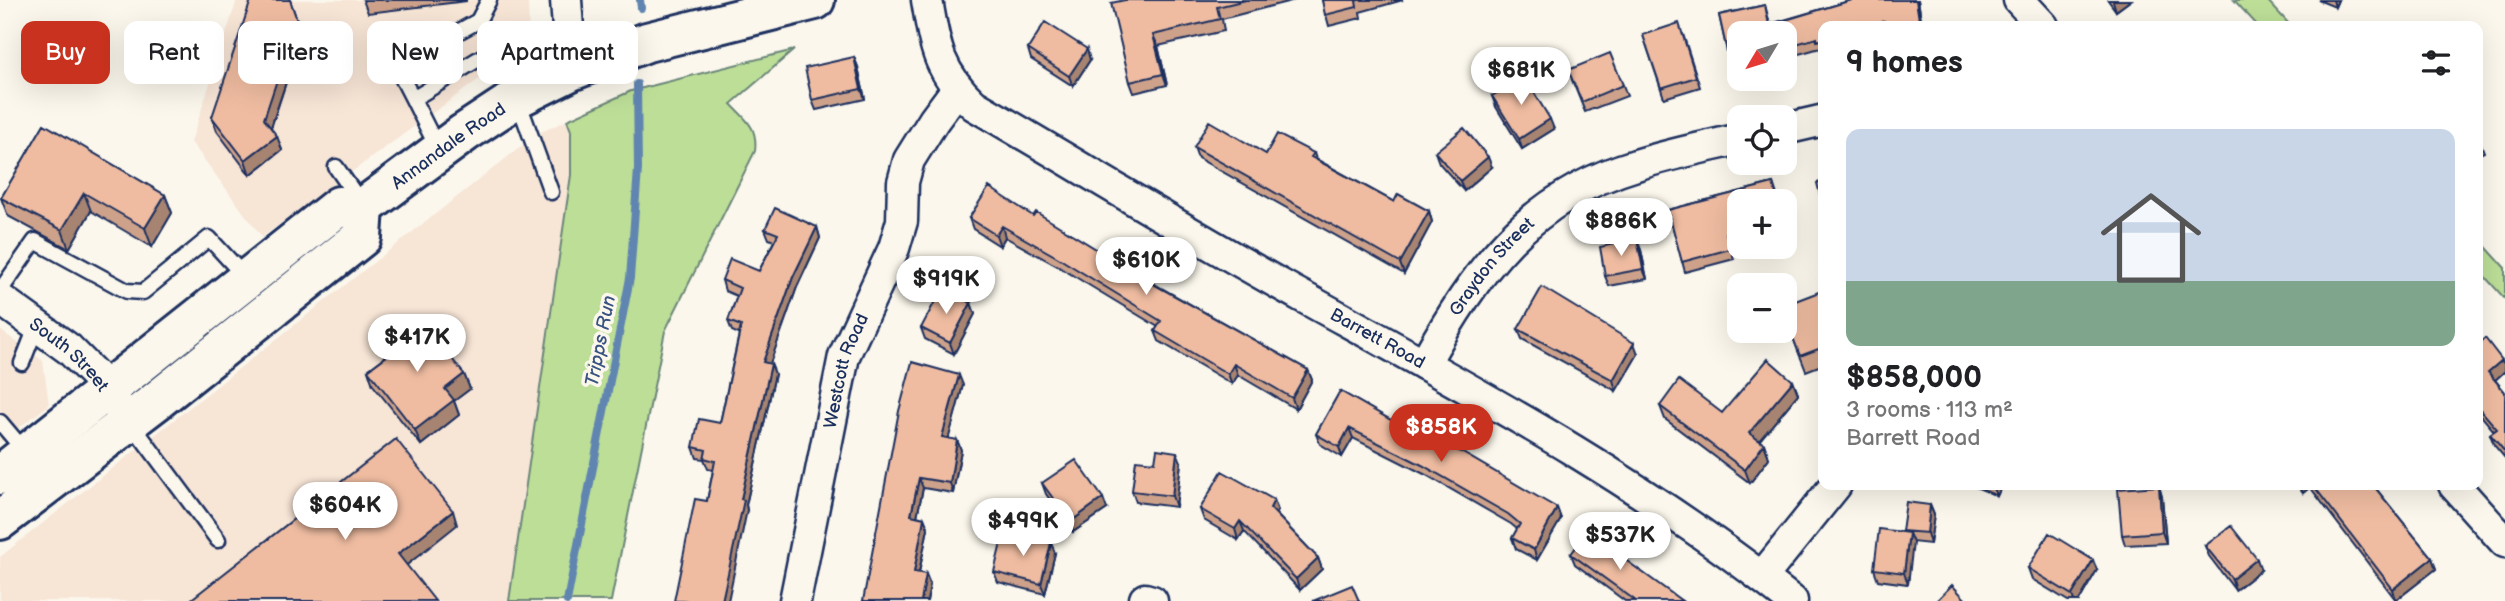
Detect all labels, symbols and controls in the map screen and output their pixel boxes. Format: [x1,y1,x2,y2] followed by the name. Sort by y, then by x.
[21,21,110,84] chip: Buy
[124,21,224,84] chip: Rent
[238,21,353,84] chip: Filters
[367,21,463,84] chip: New
[477,21,638,84] chip: Apartment
[1727,21,1797,91] north arrow
[1727,21,1797,343] map controls
[2417,44,2455,82] icon: filters
[1846,45,1963,81] text: 9 homes
[1472,48,1570,107] pin: $681K
[1487,56,1555,84] text: $681K
[387,98,509,194] street label: Annandale Road
[1727,105,1797,175] button: locate
[2088,175,2214,301] icon: home
[1727,189,1797,259] button: +
[1572,198,1670,258] pin: $886K
[1585,207,1657,235] text: $886K
[1445,212,1539,320] street label: Graydon Street
[1097,238,1195,297] pin: $610K
[1112,246,1180,274] text: $610K
[897,256,995,316] pin: $919K
[912,265,980,293] text: $919K
[1727,273,1797,343] button: −
[581,294,621,388] water label: Tripps Run
[1326,304,1429,373] street label: Barrett Road
[819,310,873,430] street label: Westcott Road
[25,313,114,396] street label: South Street
[368,314,466,374] pin: $417K
[384,323,450,351] text: $417K
[1846,360,1982,396] text: $858,000
[1846,396,2013,424] text: 3 rooms · 113 m²
[1392,405,1490,464] pin: $858K
[1405,413,1477,441] text: $858K
[1846,424,1981,452] text: Barrett Road
[296,482,394,542] pin: $604K
[309,491,381,519] text: $604K
[974,498,1072,558] pin: $499K
[987,507,1059,535] text: $499K
[1571,512,1669,572] pin: $537K
[1585,521,1655,549] text: $537K

